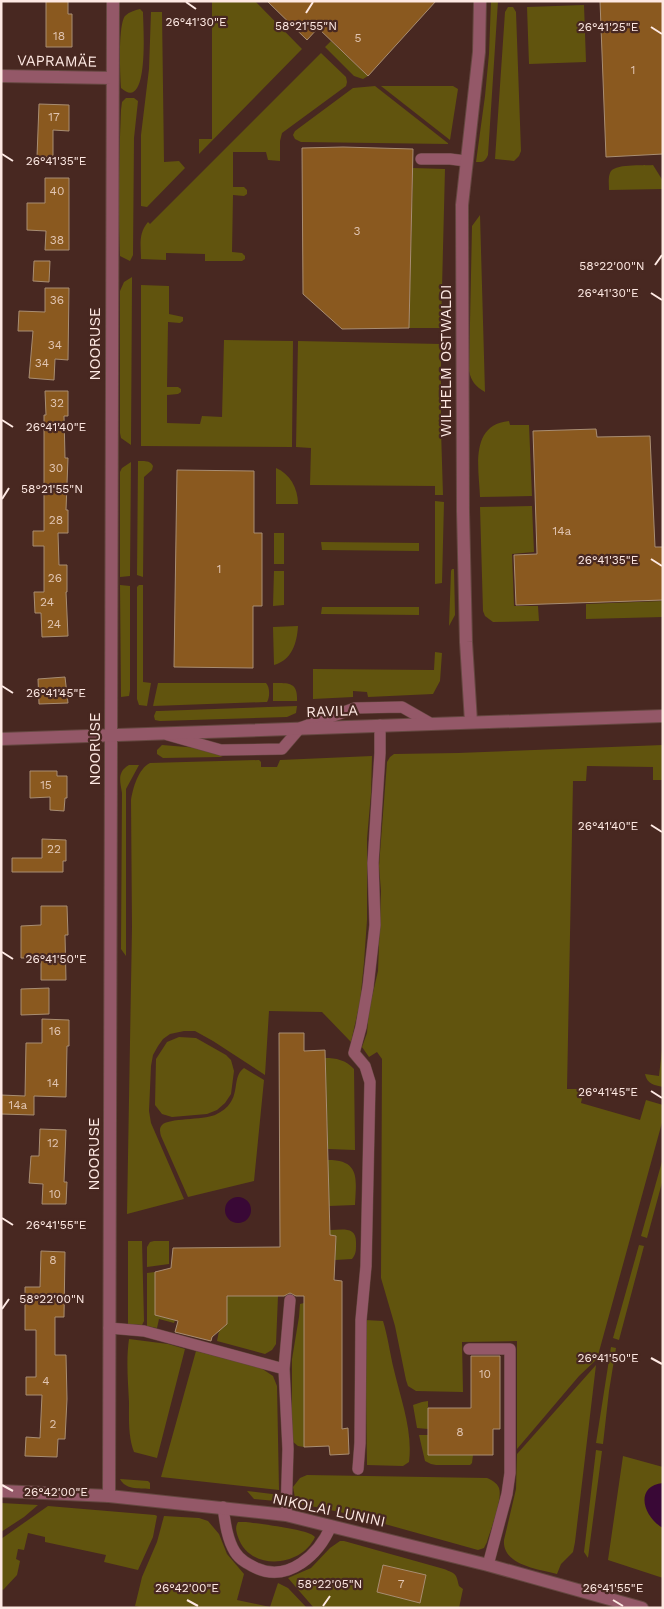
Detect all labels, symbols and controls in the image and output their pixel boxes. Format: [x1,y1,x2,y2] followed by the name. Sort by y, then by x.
[165,15,227,29] text: 26°41'30"E
[275,19,337,33] text: 58°21'55"N
[578,20,639,34] text: 26°41'25"E
[53,29,65,43] house number: 18
[355,31,362,45] house number: 5
[17,51,97,71] street label: VAPRAMÄE
[631,63,635,77] house number: 1
[48,110,60,124] house number: 17
[26,154,87,168] text: 26°41'35"E
[50,184,64,198] house number: 40
[354,224,361,238] house number: 3
[50,233,64,247] house number: 38
[579,259,645,273] text: 58°22'00"N
[437,285,455,437] street label: WILHELM OSTWALDI
[577,286,639,300] text: 26°41'30"E
[50,293,64,307] house number: 36
[86,307,104,381] street label: NOORUSE
[48,338,62,352] house number: 34
[35,356,49,370] house number: 34
[50,396,64,410] house number: 32
[26,420,87,434] text: 26°41'40"E
[49,461,63,475] house number: 30
[21,482,83,496] text: 58°21'55"N
[49,513,63,527] house number: 28
[553,524,572,538] house number: 14a
[578,553,639,567] text: 26°41'35"E
[217,562,221,576] house number: 1
[48,571,62,585] house number: 26
[40,595,54,609] house number: 24
[47,617,61,631] house number: 24
[26,686,86,700] text: 26°41'45"E
[306,701,358,721] street label: RAVILA
[86,712,104,786] street label: NOORUSE
[40,778,52,792] house number: 15
[578,819,639,833] text: 26°41'40"E
[47,842,61,856] house number: 22
[25,952,87,966] text: 26°41'50"E
[49,1024,61,1038] house number: 16
[47,1076,59,1090] house number: 14
[578,1085,638,1099] text: 26°41'45"E
[9,1098,28,1112] house number: 14a
[85,1117,103,1191] street label: NOORUSE
[47,1136,59,1150] house number: 12
[49,1187,61,1201] house number: 10
[26,1218,87,1232] text: 26°41'55"E
[49,1253,57,1267] house number: 8
[19,1292,85,1306] text: 58°22'00"N
[577,1351,639,1365] text: 26°41'50"E
[479,1367,491,1381] house number: 10
[42,1374,50,1388] house number: 4
[50,1417,57,1431] house number: 2
[456,1425,464,1439] house number: 8
[24,1485,88,1499] text: 26°42'00"E
[271,1489,387,1531] street label: NIKOLAI LUNINI
[298,1577,362,1591] text: 58°22'05"N
[398,1577,405,1591] house number: 7
[155,1581,219,1595] text: 26°42'00"E
[583,1581,644,1595] text: 26°41'55"E

